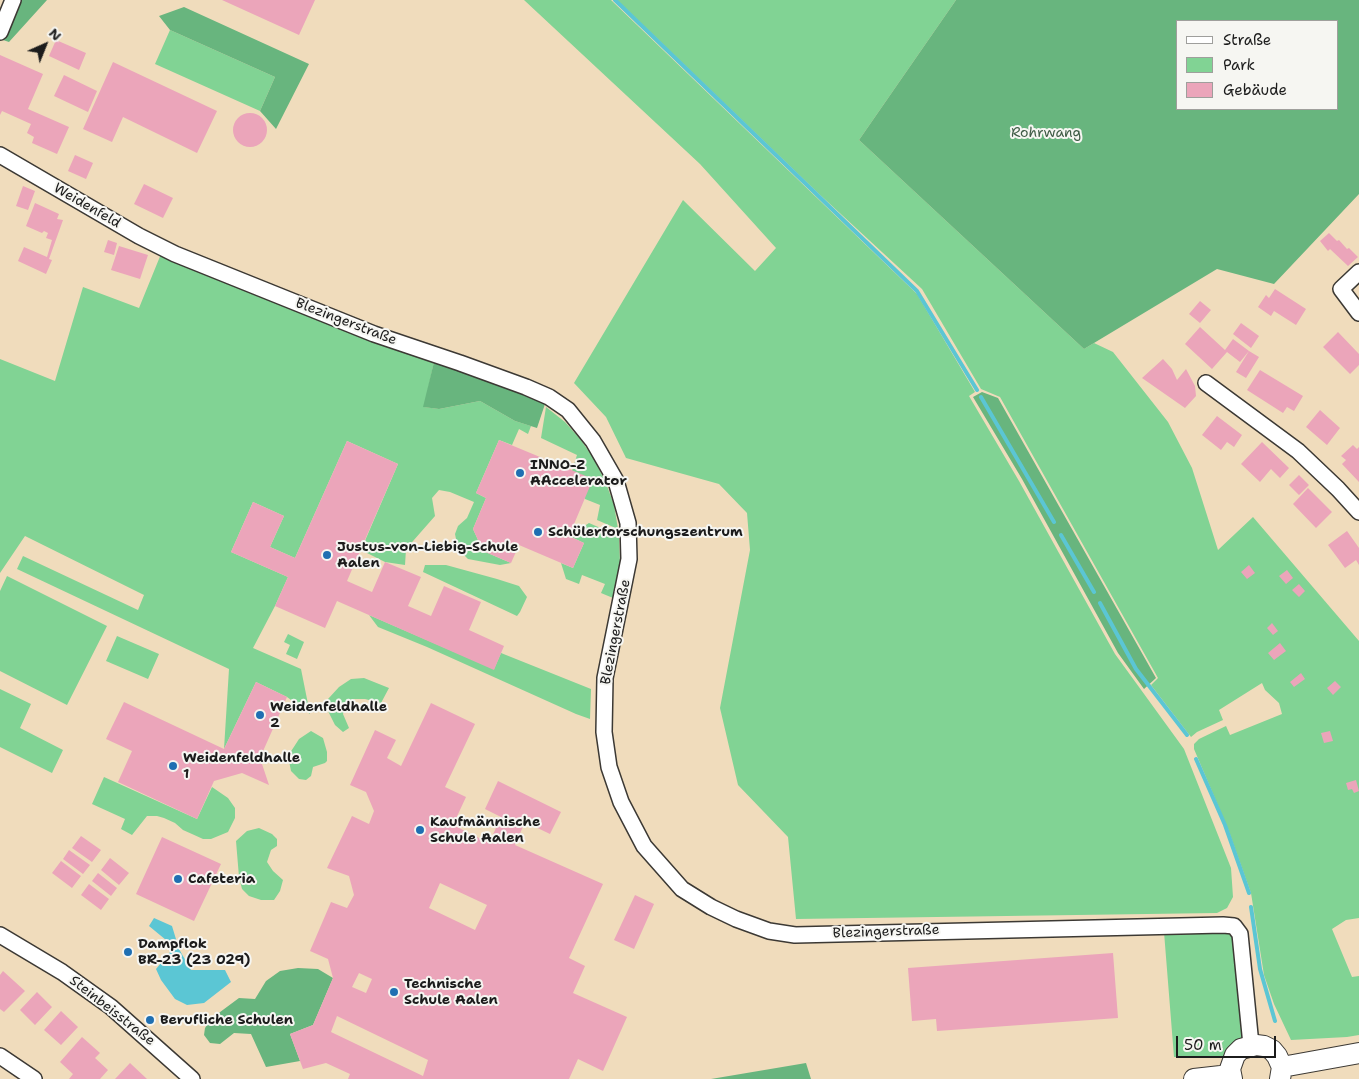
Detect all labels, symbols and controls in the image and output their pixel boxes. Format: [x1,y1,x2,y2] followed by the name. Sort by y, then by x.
[20,20,70,70] north arrow
[1176,20,1339,110] legend
[45,24,66,45] text: N
[1223,30,1271,50] text: Straße
[1223,55,1255,75] text: Park
[1223,80,1287,100] text: Gebäude
[1011,125,1081,141] park label: Rohrwang
[50,180,124,232] street label: Weidenfeld
[293,295,399,349] street label: Blezingerstraße
[530,457,627,490] place label: INNO-Z AAccelerator
[514,467,526,479] marker: INNO-Z AAccelerator
[548,524,743,540] place label: Schülerforschungszentrum
[532,526,544,538] marker: Schülerforschungszentrum
[337,539,518,572] place label: Justus-von-Liebig-Schule Aalen
[321,549,333,561] marker: Justus-von-Liebig-Schule Aalen
[598,578,634,686] street label: Blezingerstraße
[270,699,387,732] place label: Weidenfeldhalle 2
[254,709,266,721] marker: Weidenfeldhalle 2
[183,750,300,782] place label: Weidenfeldhalle 1
[167,760,179,772] marker: Weidenfeldhalle 1
[430,814,540,846] place label: Kaufmännische Schule Aalen
[414,824,426,836] marker: Kaufmännische Schule Aalen
[188,871,255,887] place label: Cafeteria
[172,873,184,885] marker: Cafeteria
[832,922,940,942] street label: Blezingerstraße
[138,936,250,969] place label: Dampflok BR-23 (23 029)
[122,946,134,958] marker: Dampflok BR-23 (23 029)
[66,972,158,1050] street label: Steinbeisstraße
[404,976,498,1009] place label: Technische Schule Aalen
[388,986,400,998] marker: Technische Schule Aalen
[160,1012,293,1028] place label: Berufliche Schulen
[144,1014,156,1026] marker: Berufliche Schulen
[1179,1026,1279,1058] scale bar
[1184,1035,1222,1055] text: 50 m

